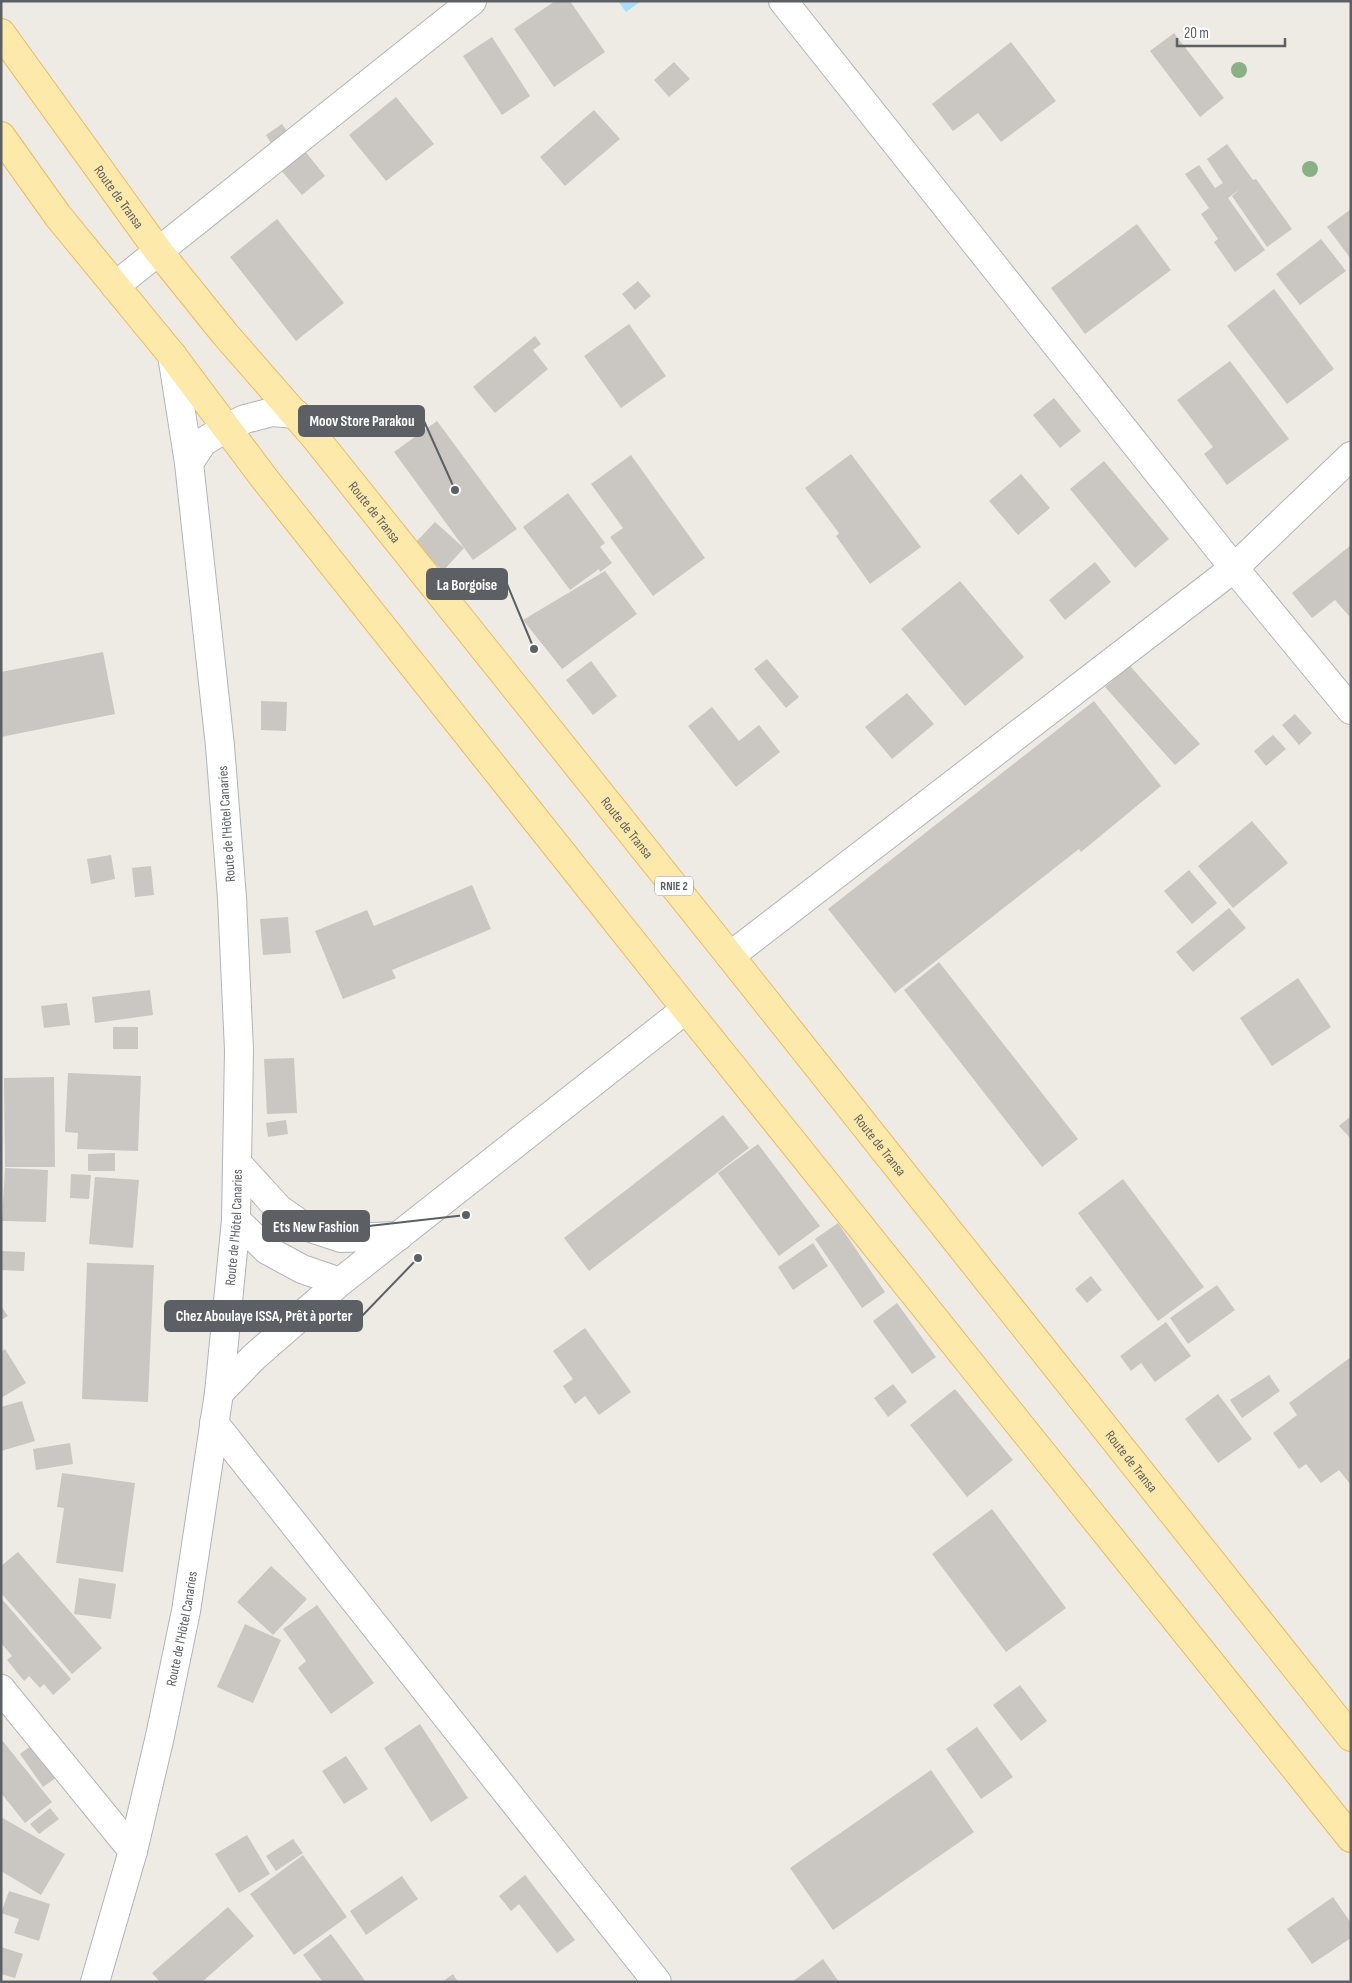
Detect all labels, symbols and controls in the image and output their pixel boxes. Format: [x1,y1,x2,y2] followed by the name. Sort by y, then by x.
[1177,15,1284,47] scale bar
[1184,24,1209,43] text: 20 m
[90,162,147,232] street label: Route de Transa
[299,406,424,436] callout: Moov Store Parakou
[310,412,414,431] text: Moov Store Parakou
[345,478,404,546] street label: Route de Transa
[427,569,507,599] callout: La Borgoise
[437,576,497,595] text: La Borgoise
[214,765,239,883] street label: Route de l'Hôtel Canaries
[597,794,657,862] street label: Route de Transa
[655,876,693,896] road number: RNIE 2
[850,1111,910,1179] street label: Route de Transa
[222,1169,246,1286] street label: Route de l'Hôtel Canaries
[263,1211,369,1241] callout: Ets New Fashion
[273,1218,359,1237] text: Ets New Fashion
[165,1301,362,1331] callout: Chez Aboulaye ISSA, Prêt à porter
[176,1307,353,1326] text: Chez Aboulaye ISSA, Prêt à porter
[1102,1427,1161,1496] street label: Route de Transa
[163,1570,201,1688] street label: Route de l'Hôtel Canaries

